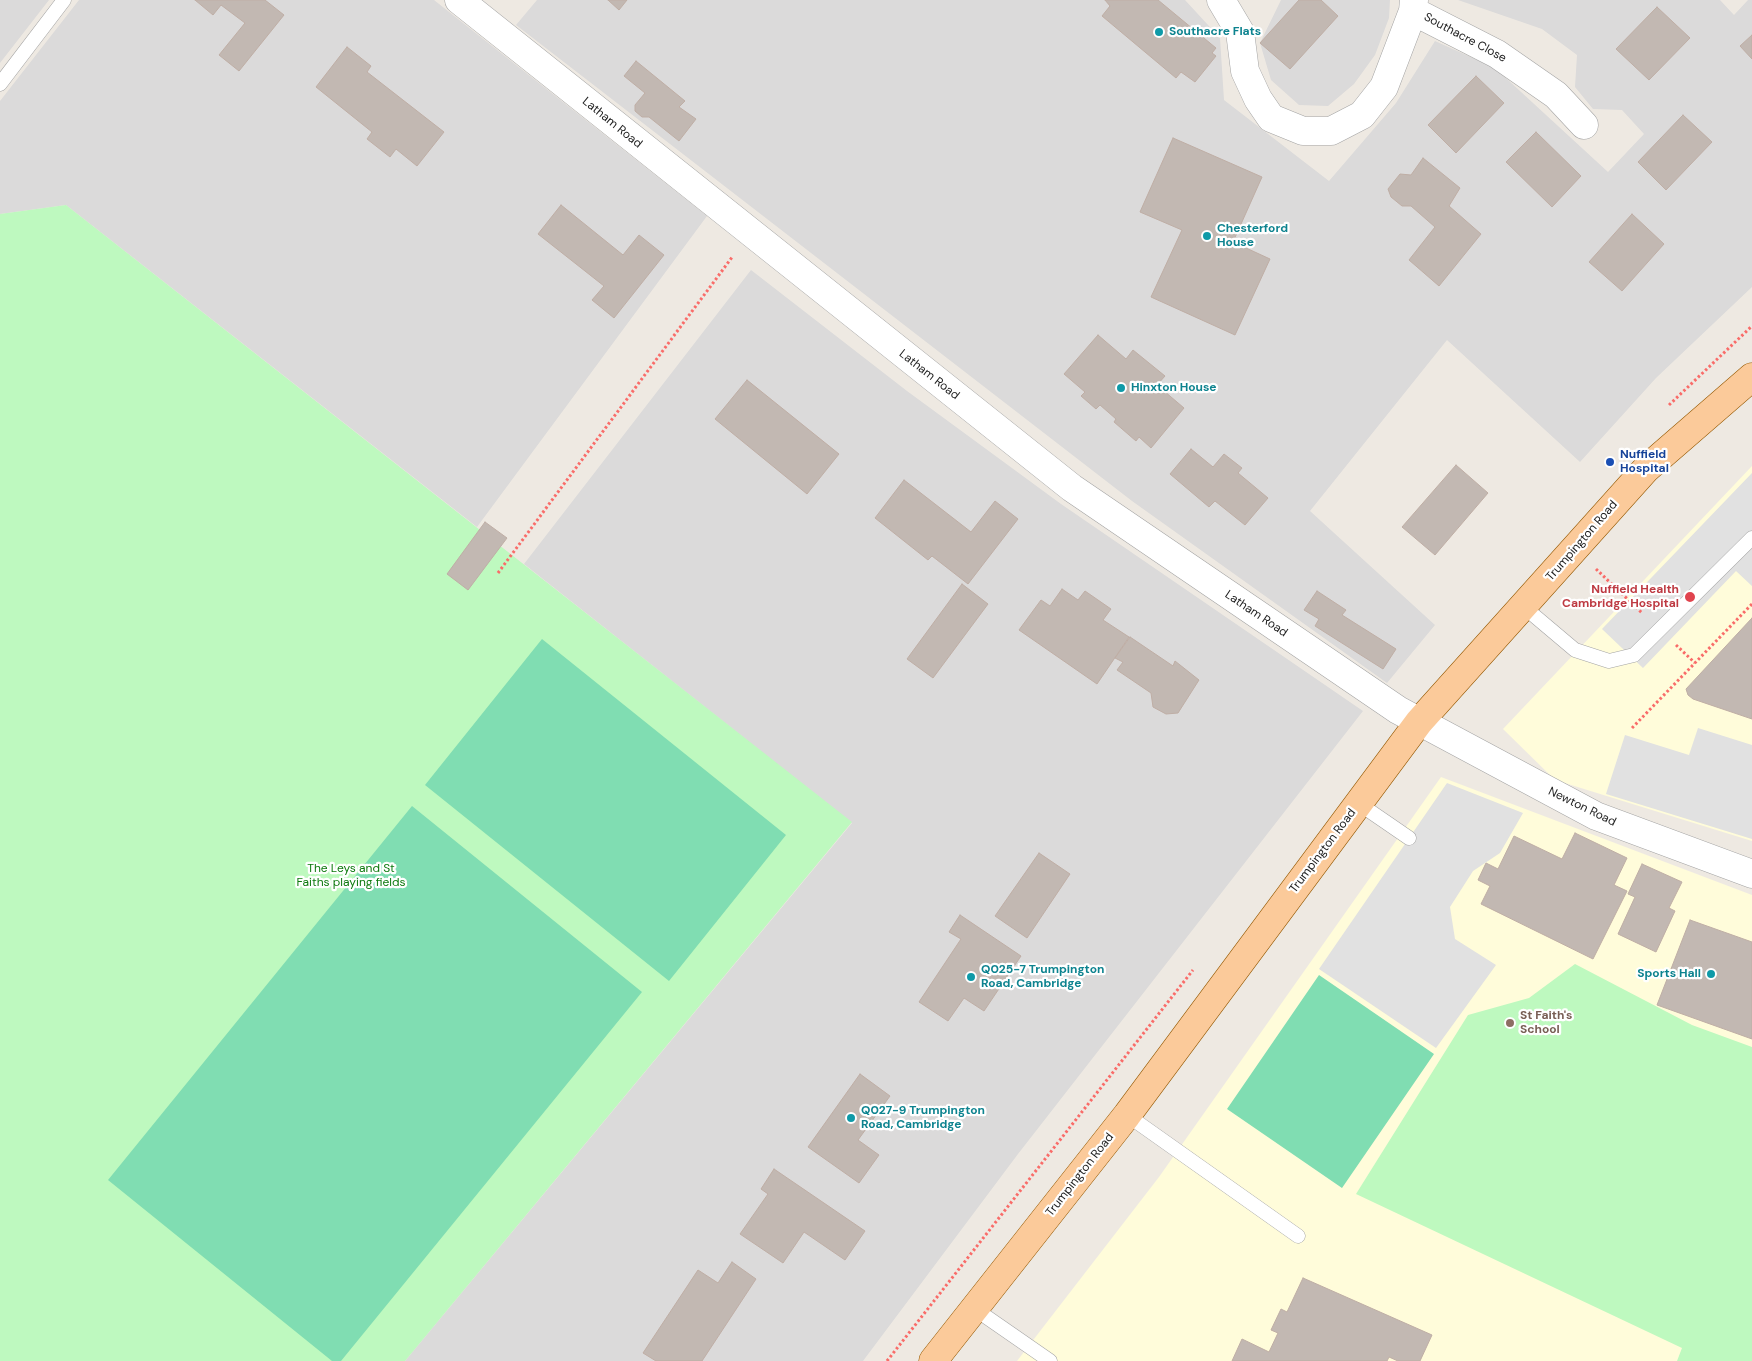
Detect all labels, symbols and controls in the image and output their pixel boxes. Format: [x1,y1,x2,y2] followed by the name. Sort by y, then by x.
[1421,10,1509,66] street label: Southacre Close
[1169,25,1261,39] place label: Southacre Flats
[1153,26,1165,38] marker: Southacre Flats
[579,95,645,151] street label: Latham Road
[1217,222,1288,250] place label: Chesterford House
[1201,230,1213,242] marker: Chesterford House
[896,347,962,403] street label: Latham Road
[1131,381,1217,395] place label: Hinxton House
[1115,382,1127,394] marker: Hinxton House
[1620,448,1669,476] place label: Nuffield Hospital
[1604,456,1616,468] marker: Nuffield Hospital
[1543,498,1621,584] street label: Trumpington Road
[1562,583,1679,611] place label: Nuffield Health Cambridge Hospital
[1222,588,1290,640] street label: Latham Road
[1683,590,1697,604] marker: Nuffield Health Cambridge Hospital
[1546,784,1618,830] street label: Newton Road
[1287,806,1359,896] street label: Trumpington Road
[297,862,405,890] park label: The Leys and St Faiths playing fields
[981,963,1104,991] place label: Q025-7 Trumpington Road, Cambridge
[1637,967,1701,981] place label: Sports Hall
[1705,968,1717,980] marker: Sports Hall
[965,971,977,983] marker: Q025-7 Trumpington Road, Cambridge
[1520,1009,1572,1037] place label: St Faith's School
[1504,1017,1516,1029] marker: St Faith's School
[861,1104,985,1132] place label: Q027-9 Trumpington Road, Cambridge
[845,1112,857,1124] marker: Q027-9 Trumpington Road, Cambridge
[1043,1130,1117,1220] street label: Trumpington Road

